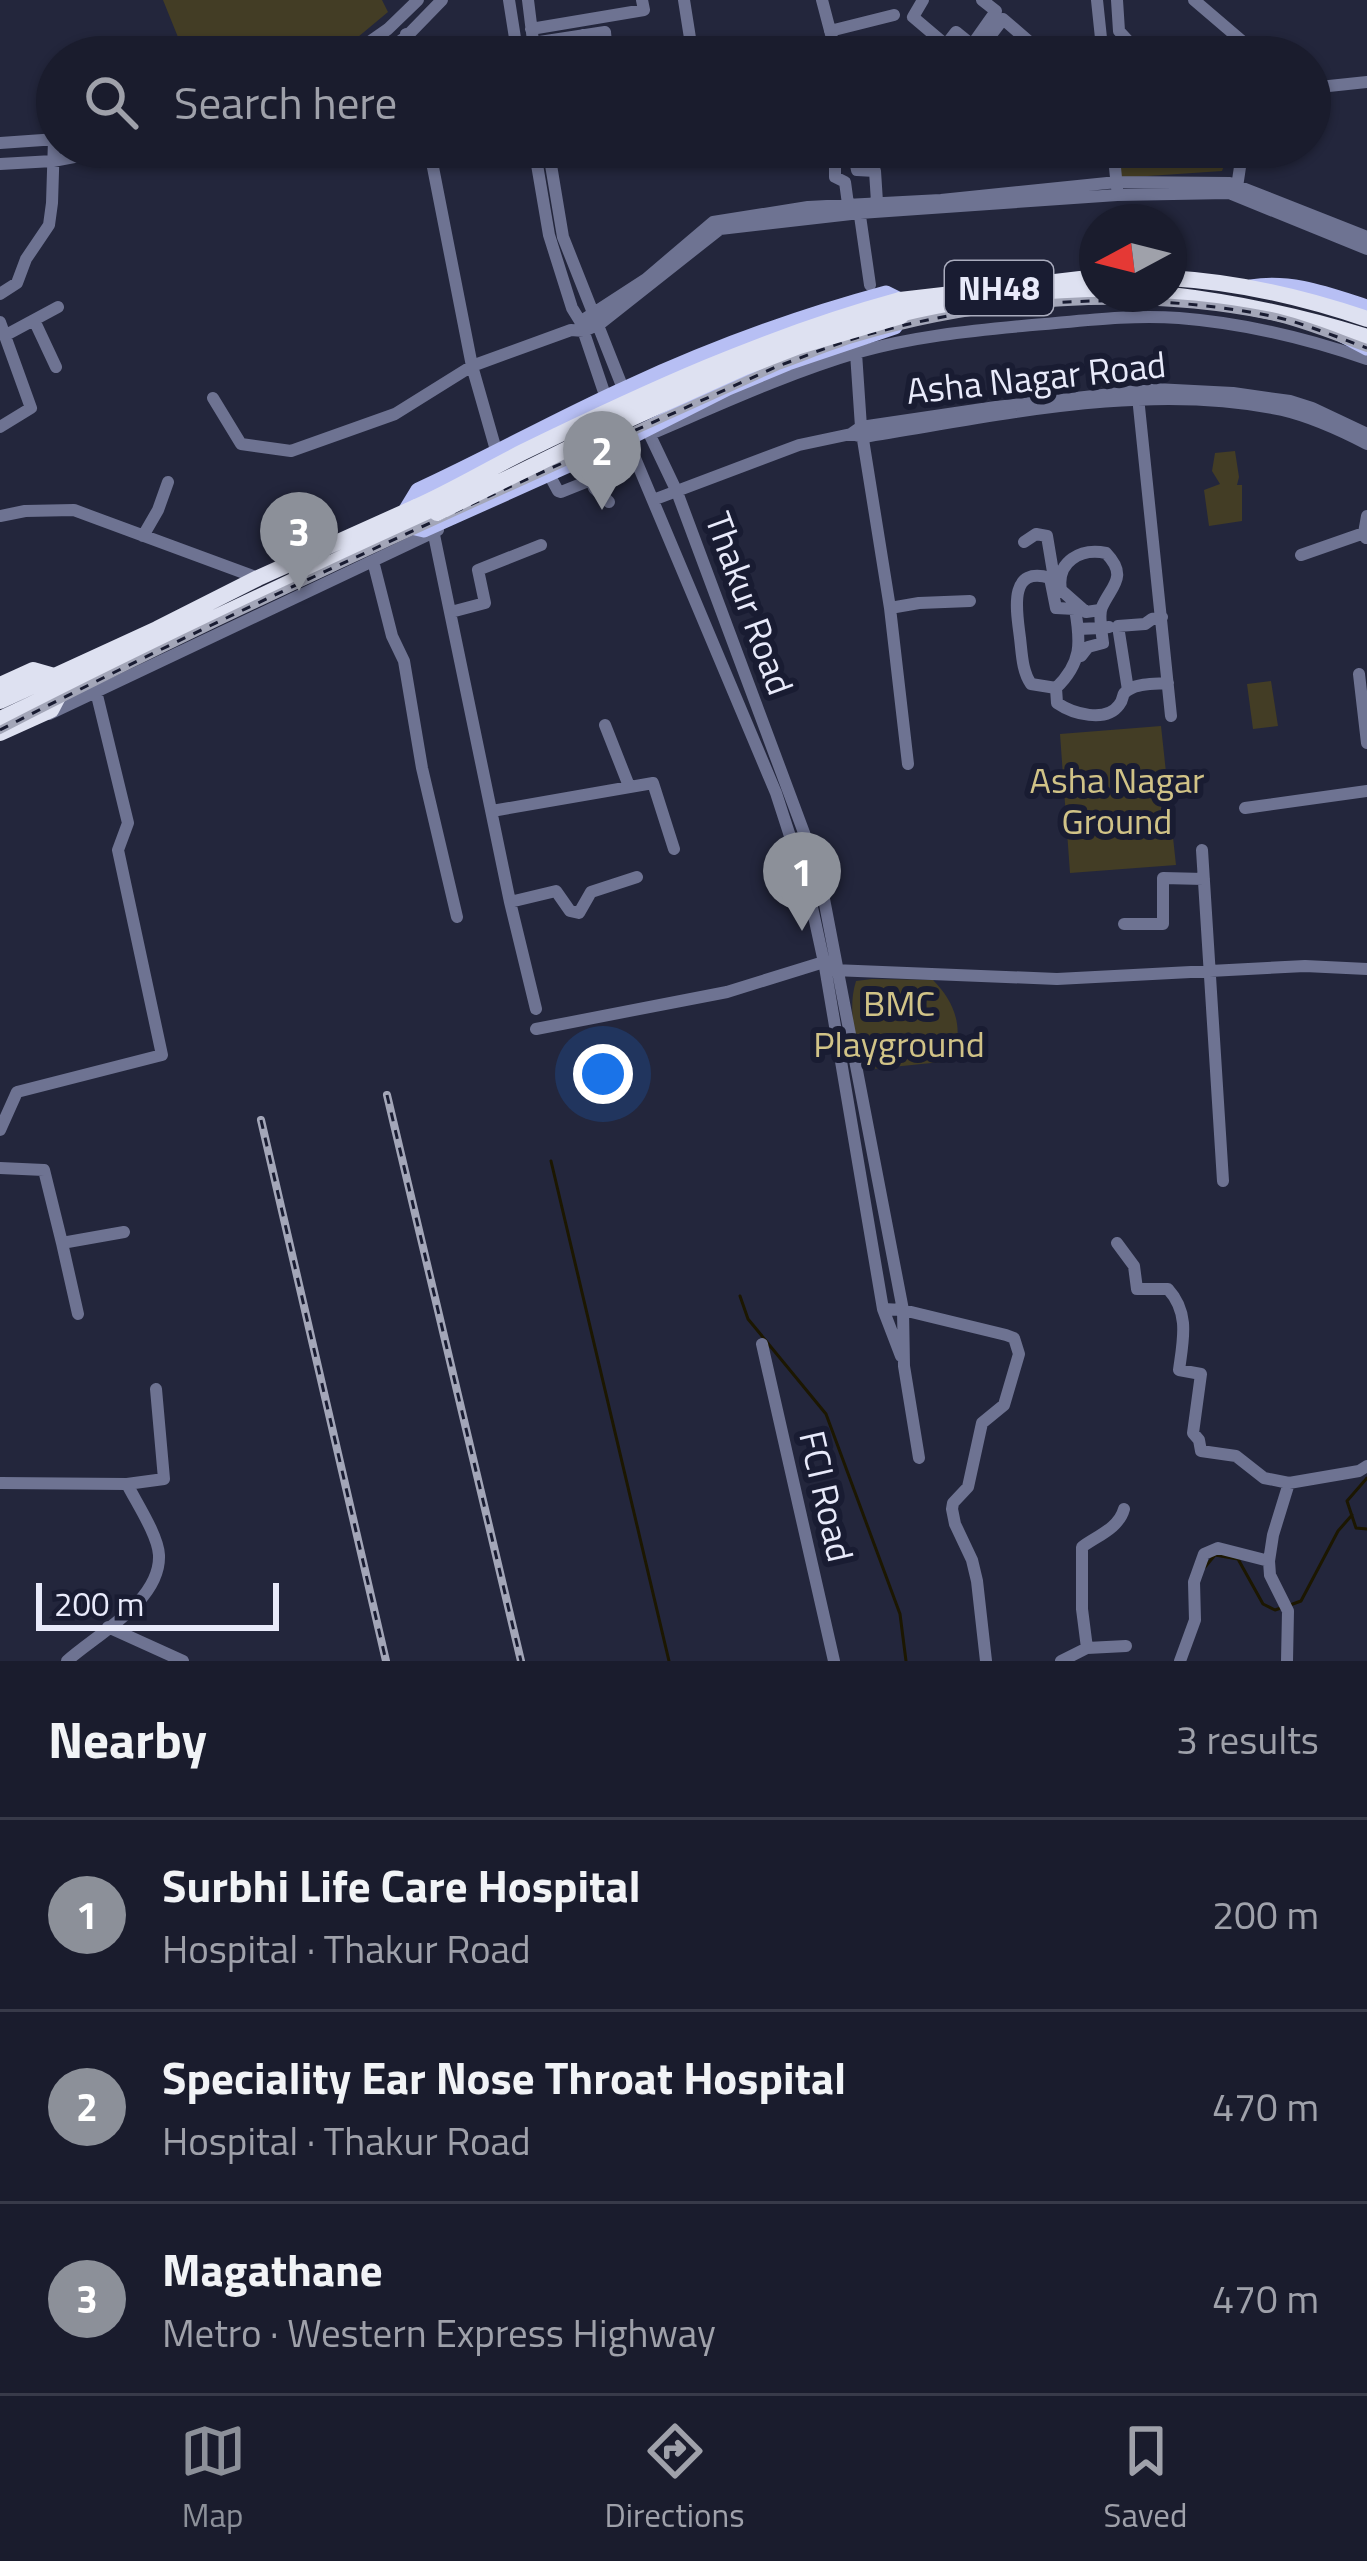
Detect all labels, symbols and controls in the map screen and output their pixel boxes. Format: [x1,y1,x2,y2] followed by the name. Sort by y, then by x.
[36,36,1331,168] search box
[174,68,397,136] text: Search here
[78,69,144,135] icon: search
[1079,204,1187,312] north arrow
[945,261,1053,315] road number: NH48
[903,336,1169,418] street label: Asha Nagar Road
[563,411,641,510] pin: 2
[260,492,338,591] pin: 3
[691,504,809,702] street label: Thakur Road
[1030,752,1204,848] park label: Asha Nagar Ground
[763,832,841,931] pin: 1
[813,975,985,1071] park label: BMC Playground
[573,1044,633,1104] your location
[785,1425,869,1567] street label: FCI Road
[36,1577,279,1630] scale bar
[54,1579,144,1629] text: 200 m
[48,1700,207,1778] text: Nearby
[1176,1710,1319,1769] text: 3 results
[162,1851,641,1919] text: Surbhi Life Care Hospital
[76,1885,98,1944] text: 1
[1212,1885,1319,1944] text: 200 m
[162,1919,531,1978] text: Hospital · Thakur Road
[162,2043,846,2111] text: Speciality Ear Nose Throat Hospital
[76,2077,98,2136] text: 2
[1212,2077,1319,2136] text: 470 m
[162,2111,531,2170] text: Hospital · Thakur Road
[162,2235,383,2303] text: Magathane
[76,2269,98,2328] text: 3
[1212,2269,1319,2328] text: 470 m
[162,2303,716,2362] text: Metro · Western Express Highway
[180,2418,246,2540] tab: Map
[605,2418,745,2540] tab: Directions
[1104,2418,1187,2540] tab: Saved

